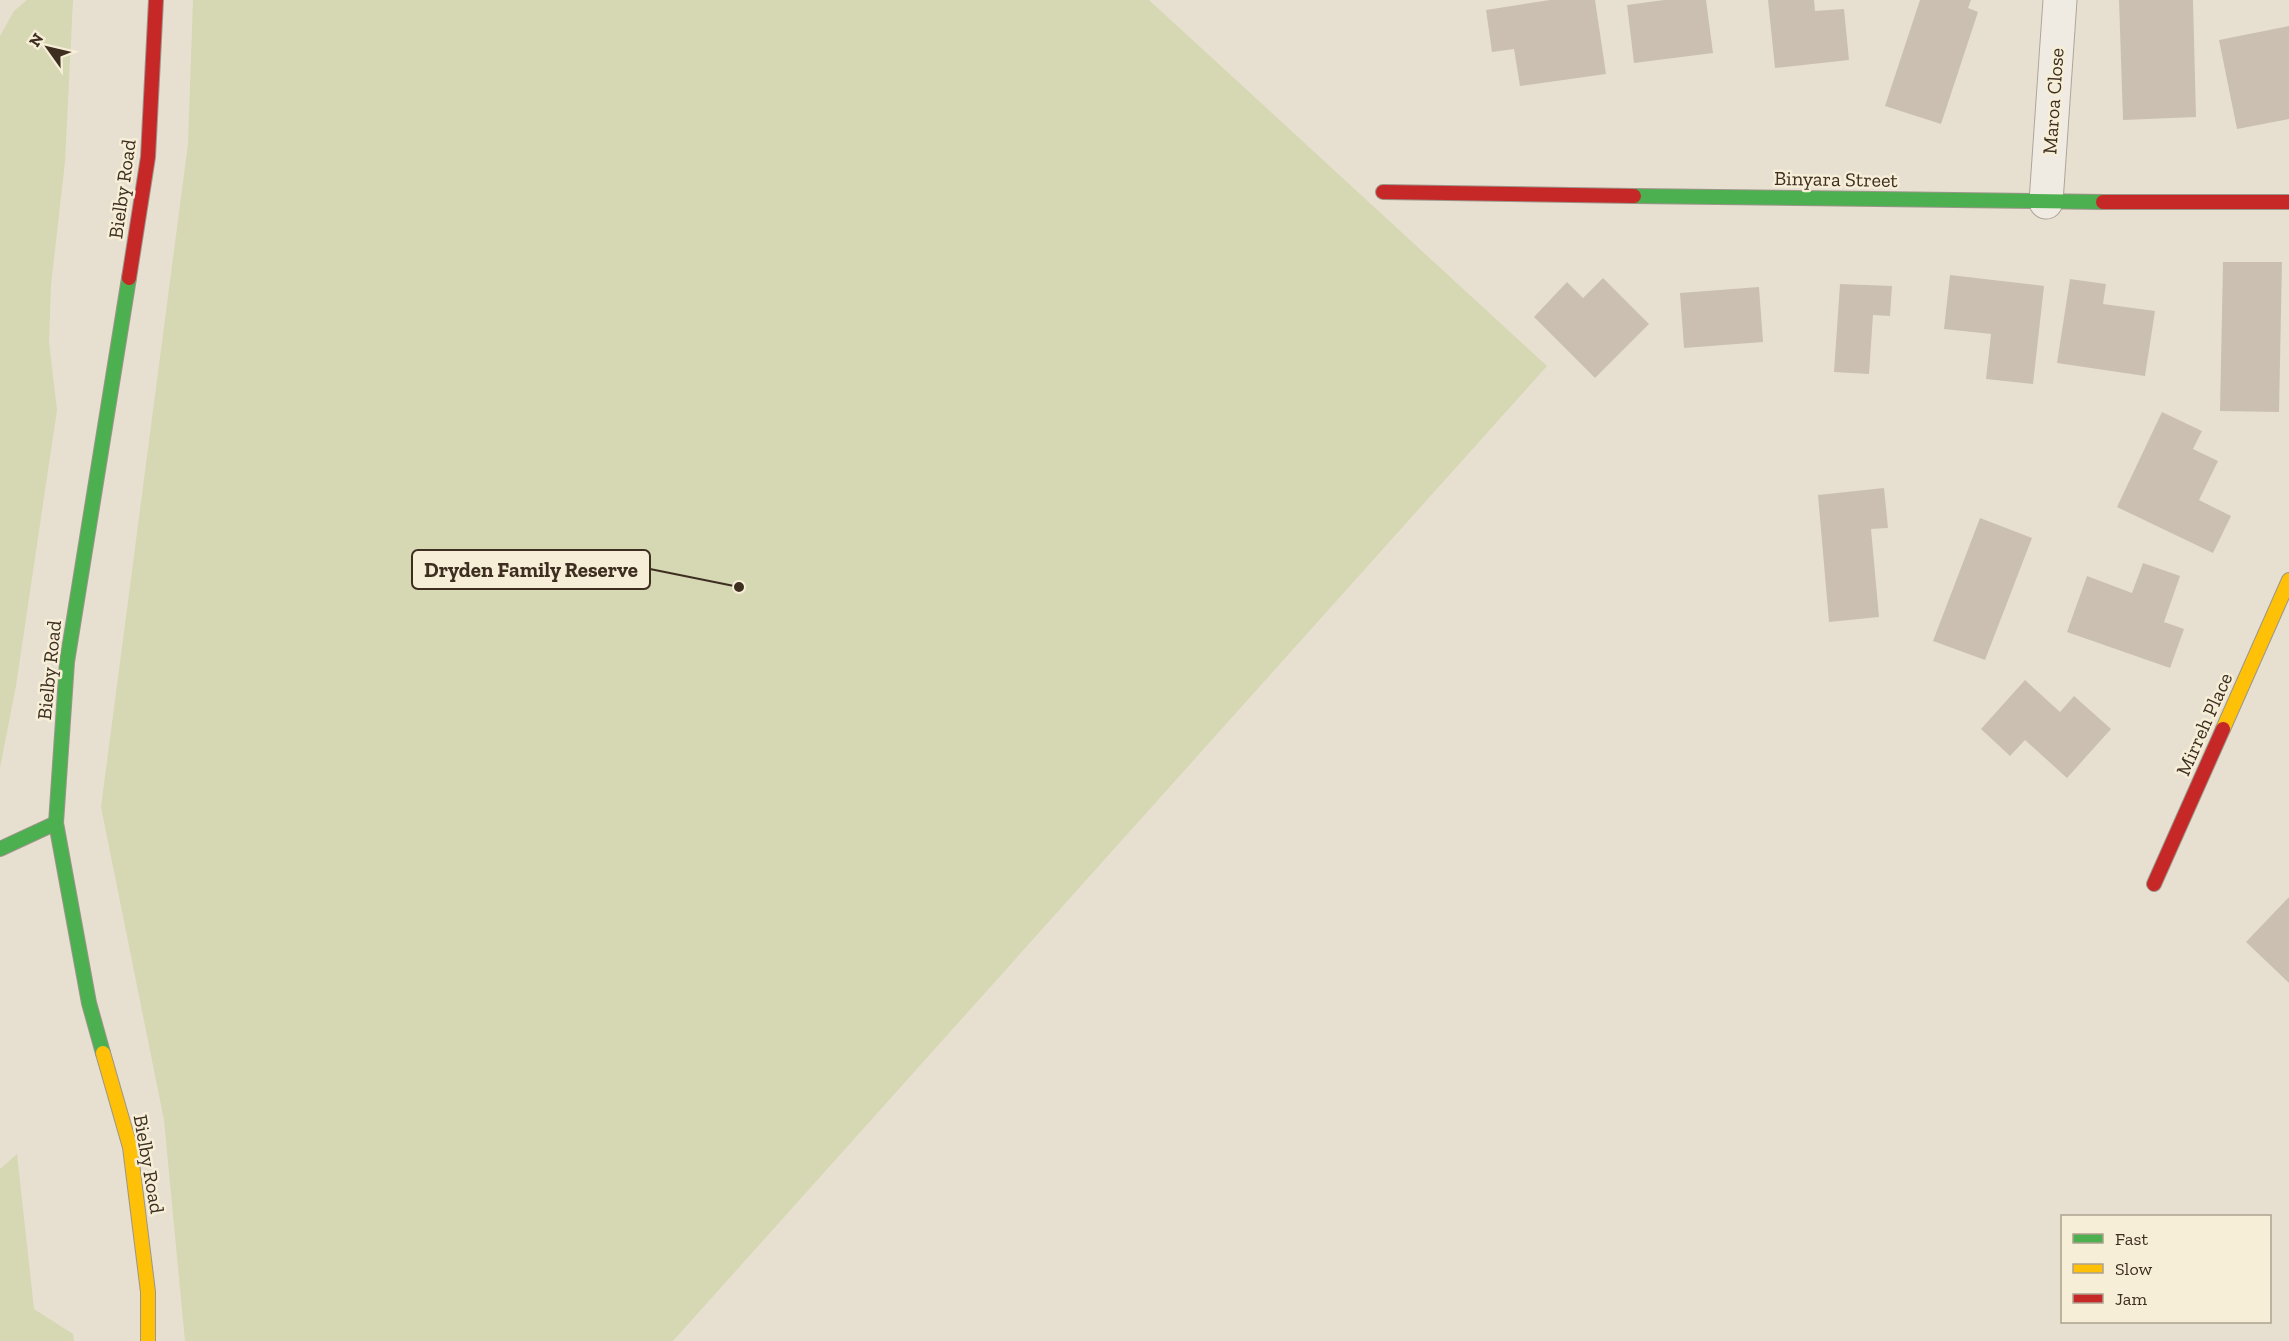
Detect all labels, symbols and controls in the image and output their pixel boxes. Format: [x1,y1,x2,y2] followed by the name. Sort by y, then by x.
[18,18,78,78] north arrow
[25,30,47,50] text: N
[2037,47,2069,155] street label: Maroa Close
[103,138,141,240] street label: Bielby Road
[1774,166,1899,192] street label: Binyara Street
[412,550,650,589] callout: Dryden Family Reserve
[424,557,638,582] text: Dryden Family Reserve
[32,619,66,721] street label: Bielby Road
[2171,669,2237,779] street label: Mirreh Place
[128,1113,170,1215] street label: Bielby Road
[2061,1215,2271,1323] legend
[2115,1228,2148,1250] text: Fast
[2115,1258,2152,1280] text: Slow
[2115,1288,2147,1310] text: Jam

